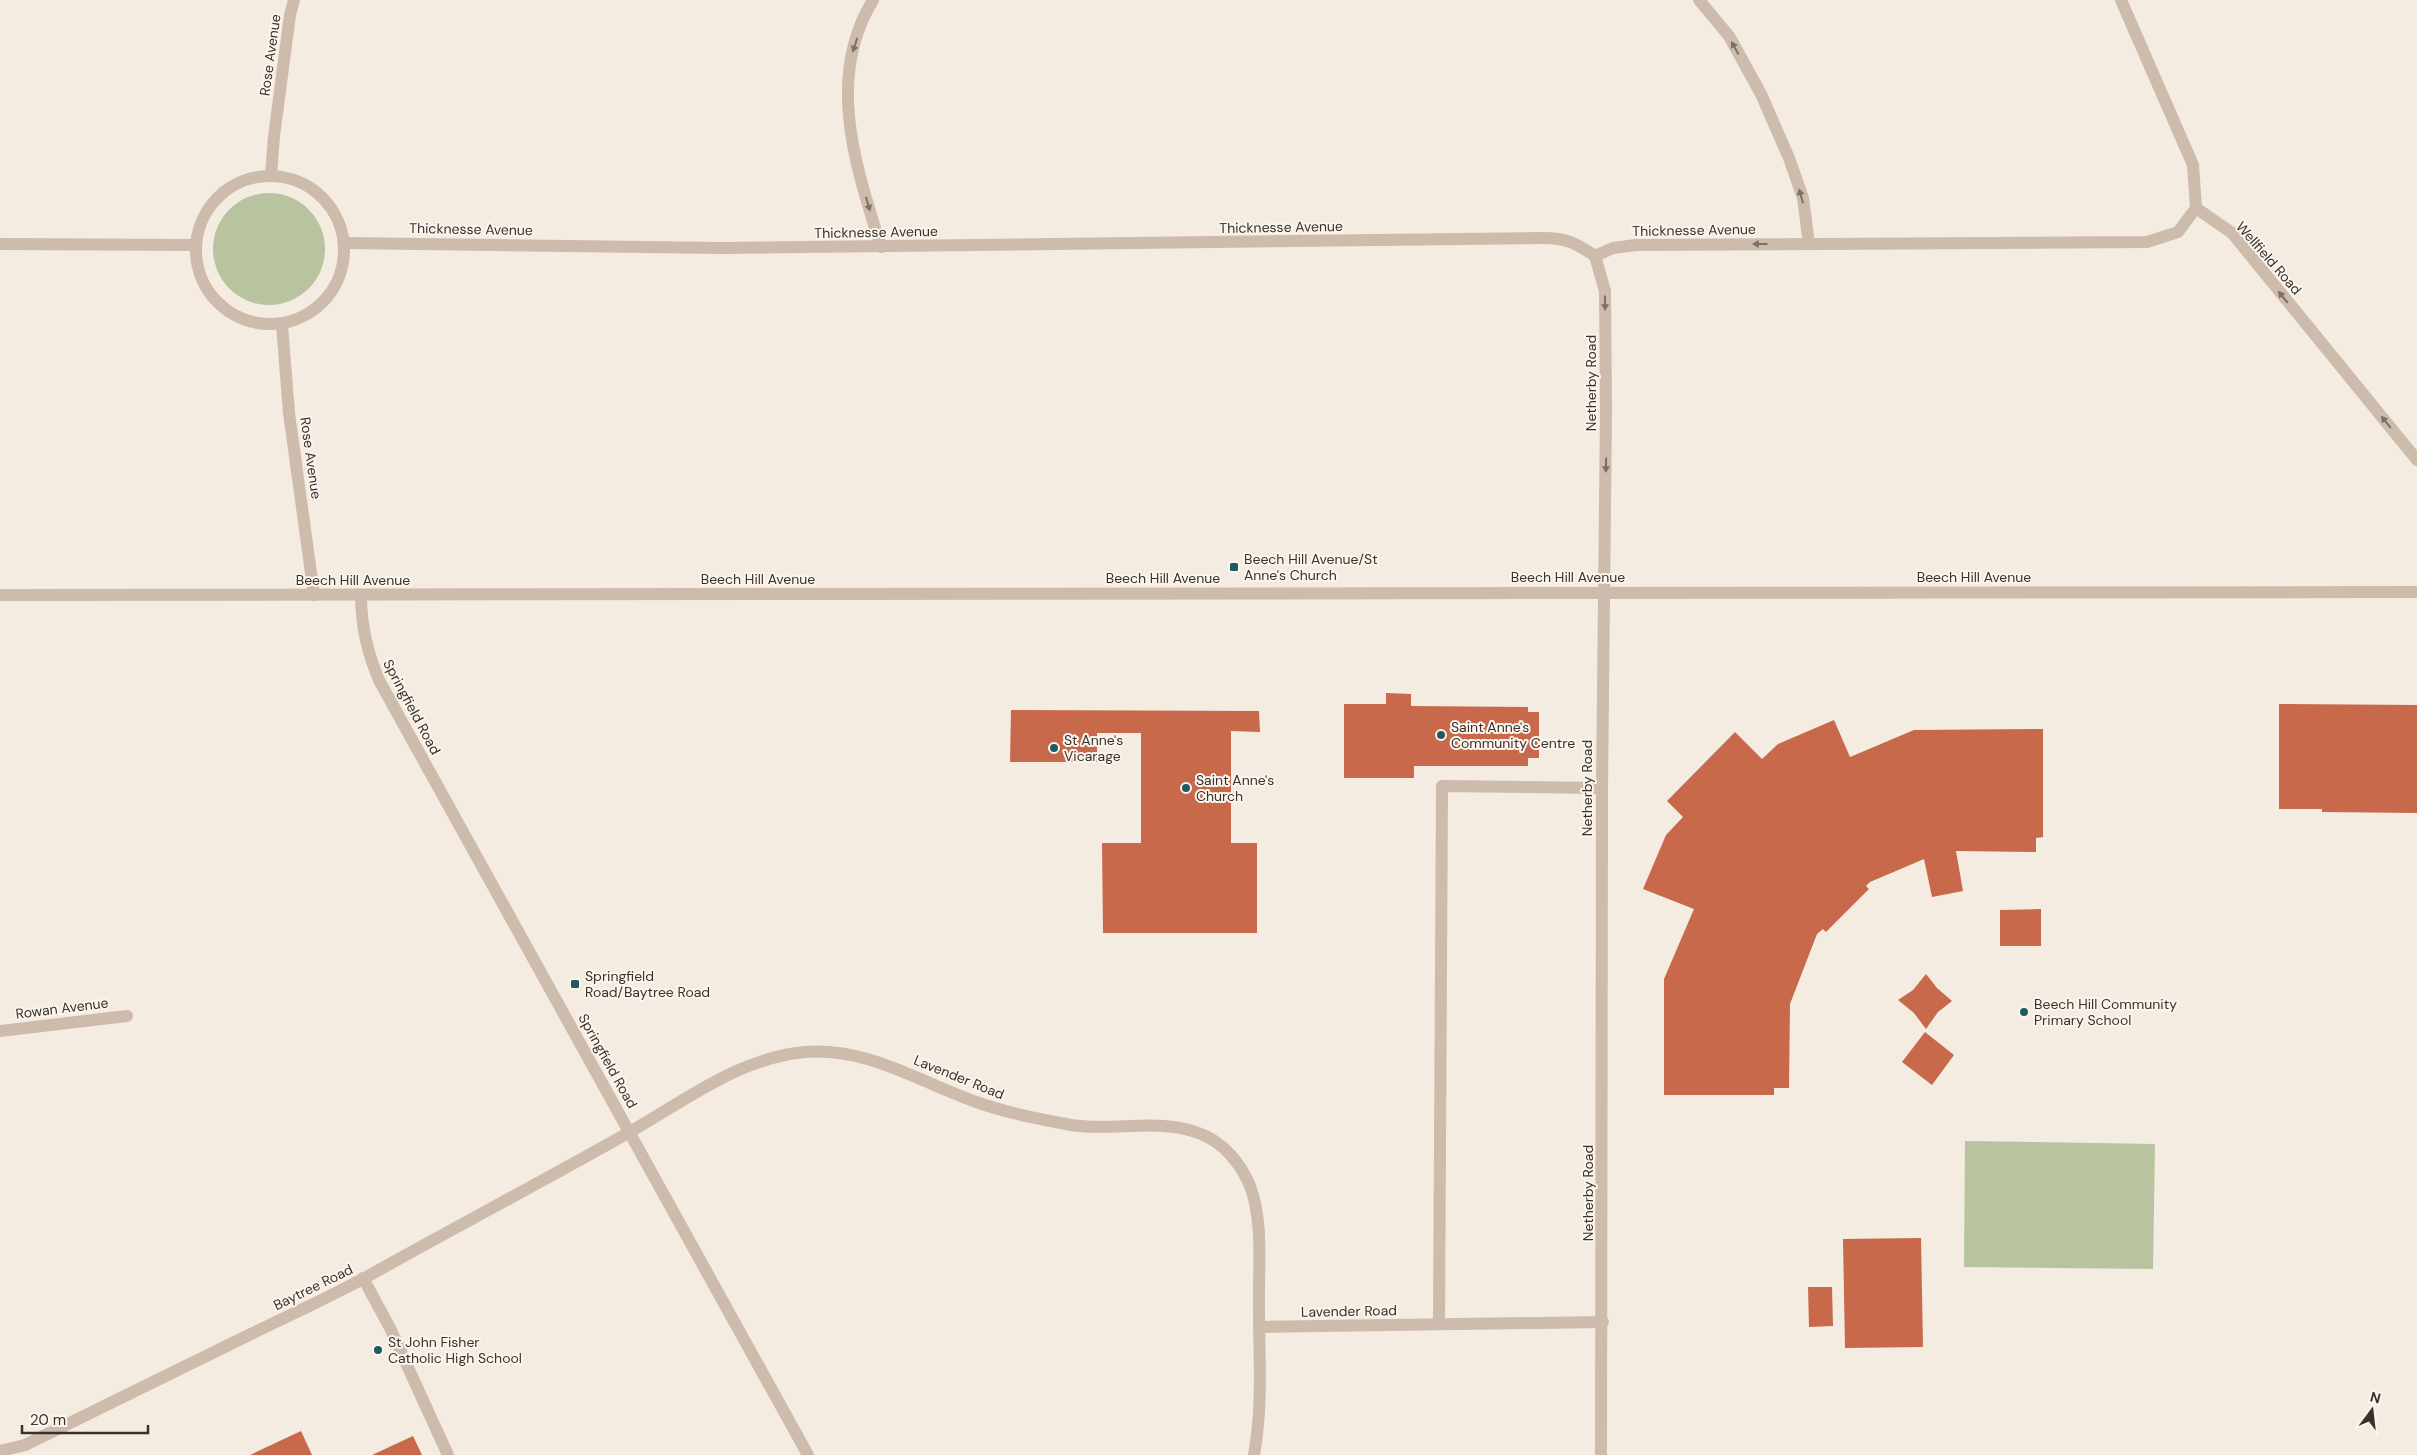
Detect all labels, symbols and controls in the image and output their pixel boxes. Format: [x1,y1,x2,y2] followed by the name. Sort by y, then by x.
[255,13,285,97] street label: Rose Avenue
[851,38,859,53] one-way arrow
[1731,41,1740,55] one-way arrow
[1797,188,1805,204] one-way arrow
[864,197,872,212] one-way arrow
[1219,217,1343,237] street label: Thicknesse Avenue
[2232,218,2306,298] street label: Wellfield Road
[409,219,533,239] street label: Thicknesse Avenue
[1632,220,1756,240] street label: Thicknesse Avenue
[814,222,938,242] street label: Thicknesse Avenue
[1752,240,1768,248] one-way arrow
[2278,290,2289,303] one-way arrow
[1601,295,1609,311] one-way arrow
[1582,335,1600,431] street label: Netherby Road
[296,416,326,500] street label: Rose Avenue
[2381,416,2392,429] one-way arrow
[1602,458,1610,474] one-way arrow
[1244,550,1378,584] place label: Beech Hill Avenue/St Anne's Church
[1228,561,1240,573] marker: Beech Hill Avenue/St Anne's Church
[1511,568,1625,586] street label: Beech Hill Avenue
[1917,568,2031,586] street label: Beech Hill Avenue
[1106,569,1220,587] street label: Beech Hill Avenue
[701,570,815,588] street label: Beech Hill Avenue
[296,571,410,589] street label: Beech Hill Avenue
[379,656,445,758] street label: Springfield Road
[1451,718,1575,752] place label: Saint Anne's Community Centre
[1435,729,1447,741] marker: Saint Anne's Community Centre
[1064,731,1123,765] place label: St Anne's Vicarage
[1578,740,1596,836] street label: Netherby Road
[1048,742,1060,754] marker: St Anne's Vicarage
[1196,771,1274,805] place label: Saint Anne's Church
[1180,782,1192,794] marker: Saint Anne's Church
[585,967,710,1001] place label: Springfield Road/Baytree Road
[569,978,581,990] marker: Springfield Road/Baytree Road
[15,993,109,1023] street label: Rowan Avenue
[2034,995,2177,1029] place label: Beech Hill Community Primary School
[2018,1006,2030,1018] marker: Beech Hill Community Primary School
[575,1011,641,1111] street label: Springfield Road
[911,1051,1007,1103] street label: Lavender Road
[1579,1145,1597,1241] street label: Netherby Road
[270,1260,356,1314] street label: Baytree Road
[1301,1301,1397,1321] street label: Lavender Road
[388,1333,522,1367] place label: St John Fisher Catholic High School
[372,1344,384,1356] marker: St John Fisher Catholic High School
[2347,1385,2397,1435] north arrow
[2368,1387,2383,1407] text: N
[22,1402,149,1434] scale bar
[30,1410,66,1430] text: 20 m

